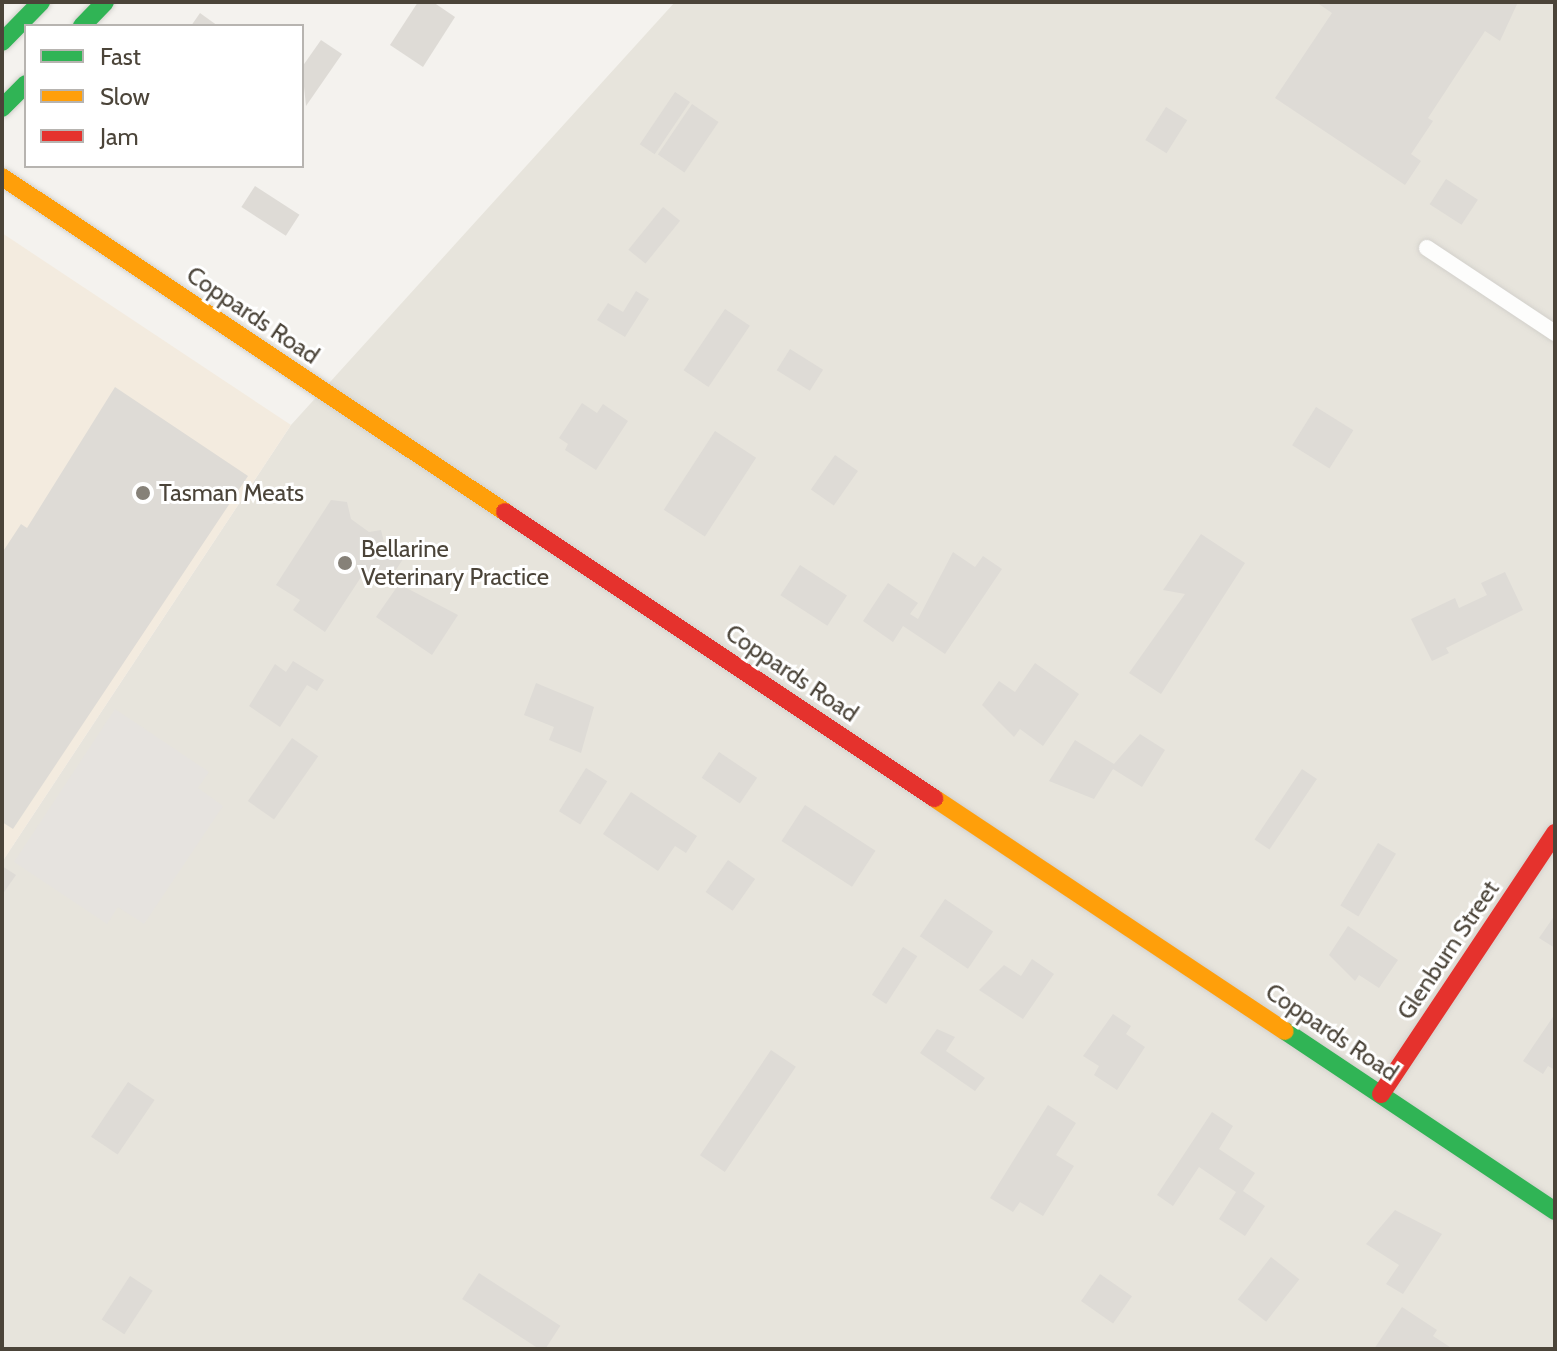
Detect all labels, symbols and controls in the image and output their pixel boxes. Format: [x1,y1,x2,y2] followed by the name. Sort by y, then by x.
[24,24,304,168] legend
[100,42,141,71] text: Fast
[100,82,150,111] text: Slow
[100,122,138,151] text: Jam
[181,260,325,370] street label: Coppards Road
[159,479,304,507] place label: Tasman Meats
[134,484,152,502] marker: Tasman Meats
[361,535,549,591] place label: Bellarine Veterinary Practice
[336,554,354,572] marker: Bellarine Veterinary Practice
[720,618,864,728] street label: Coppards Road
[1391,875,1505,1025] street label: Glenburn Street
[1260,977,1404,1087] street label: Coppards Road

